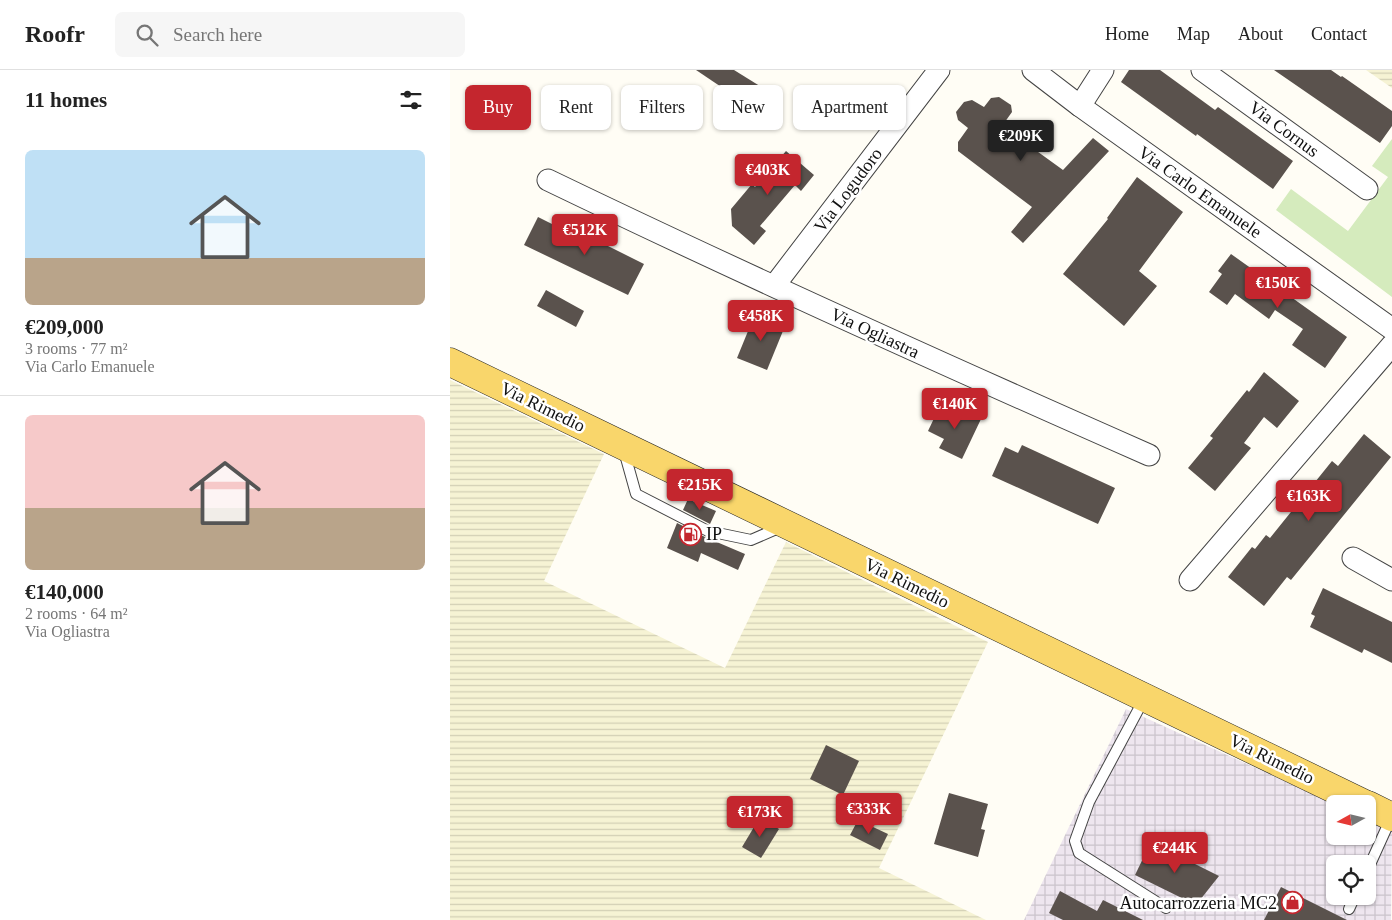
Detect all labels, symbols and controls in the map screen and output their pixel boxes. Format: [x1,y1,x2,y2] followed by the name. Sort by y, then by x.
[115,12,465,57] search box
[25,21,85,47] text: Roofr
[133,21,161,49] icon: search
[173,24,262,45] text: Search here
[1105,24,1149,44] text: Home
[1177,24,1210,44] text: Map
[1238,24,1283,44] text: About
[1311,24,1367,44] text: Contact
[465,85,531,130] chip: Buy
[541,85,611,130] chip: Rent
[621,85,703,130] chip: Filters
[713,85,783,130] chip: New
[793,85,906,130] chip: Apartment
[397,86,425,114] icon: filters
[25,88,107,112] text: 11 homes
[1245,97,1323,161] street label: Via Cornus
[986,119,1056,162] pin: €209K
[999,127,1043,144] text: €209K
[1135,142,1265,242] street label: Via Carlo Emanuele
[810,144,886,236] street label: Via Logudoro
[733,154,803,196] pin: €403K
[746,161,790,178] text: €403K
[180,182,270,272] icon: home
[550,214,620,256] pin: €512K
[563,221,607,238] text: €512K
[1243,266,1313,309] pin: €150K
[1256,274,1300,291] text: €150K
[726,300,796,342] pin: €458K
[828,304,922,362] street label: Via Ogliastra
[739,307,783,324] text: €458K
[25,315,104,339] text: €209,000
[25,340,128,357] text: 3 rooms · 77 m²
[25,358,155,375] text: Via Carlo Emanuele
[498,378,588,436] street label: Via Rimedio
[920,388,990,430] pin: €140K
[933,395,977,412] text: €140K
[180,448,270,538] icon: home
[665,468,735,511] pin: €215K
[678,476,722,493] text: €215K
[1274,480,1344,522] pin: €163K
[1287,487,1331,504] text: €163K
[678,522,702,546] fuel station icon: IP
[706,524,722,544] place label: IP
[862,554,952,612] street label: Via Rimedio
[25,580,104,604] text: €140,000
[25,605,128,622] text: 2 rooms · 64 m²
[25,623,110,640] text: Via Ogliastra
[1227,730,1317,788] street label: Via Rimedio
[834,792,904,835] pin: €333K
[1326,795,1376,845] north arrow
[1326,795,1376,905] map controls
[725,796,795,838] pin: €173K
[847,800,891,817] text: €333K
[738,803,782,820] text: €173K
[1140,832,1210,874] pin: €244K
[1153,839,1197,856] text: €244K
[1326,855,1376,905] button: locate
[1281,891,1305,915] shop icon: Autocarrozzeria MC2
[1120,893,1277,913] place label: Autocarrozzeria MC2

